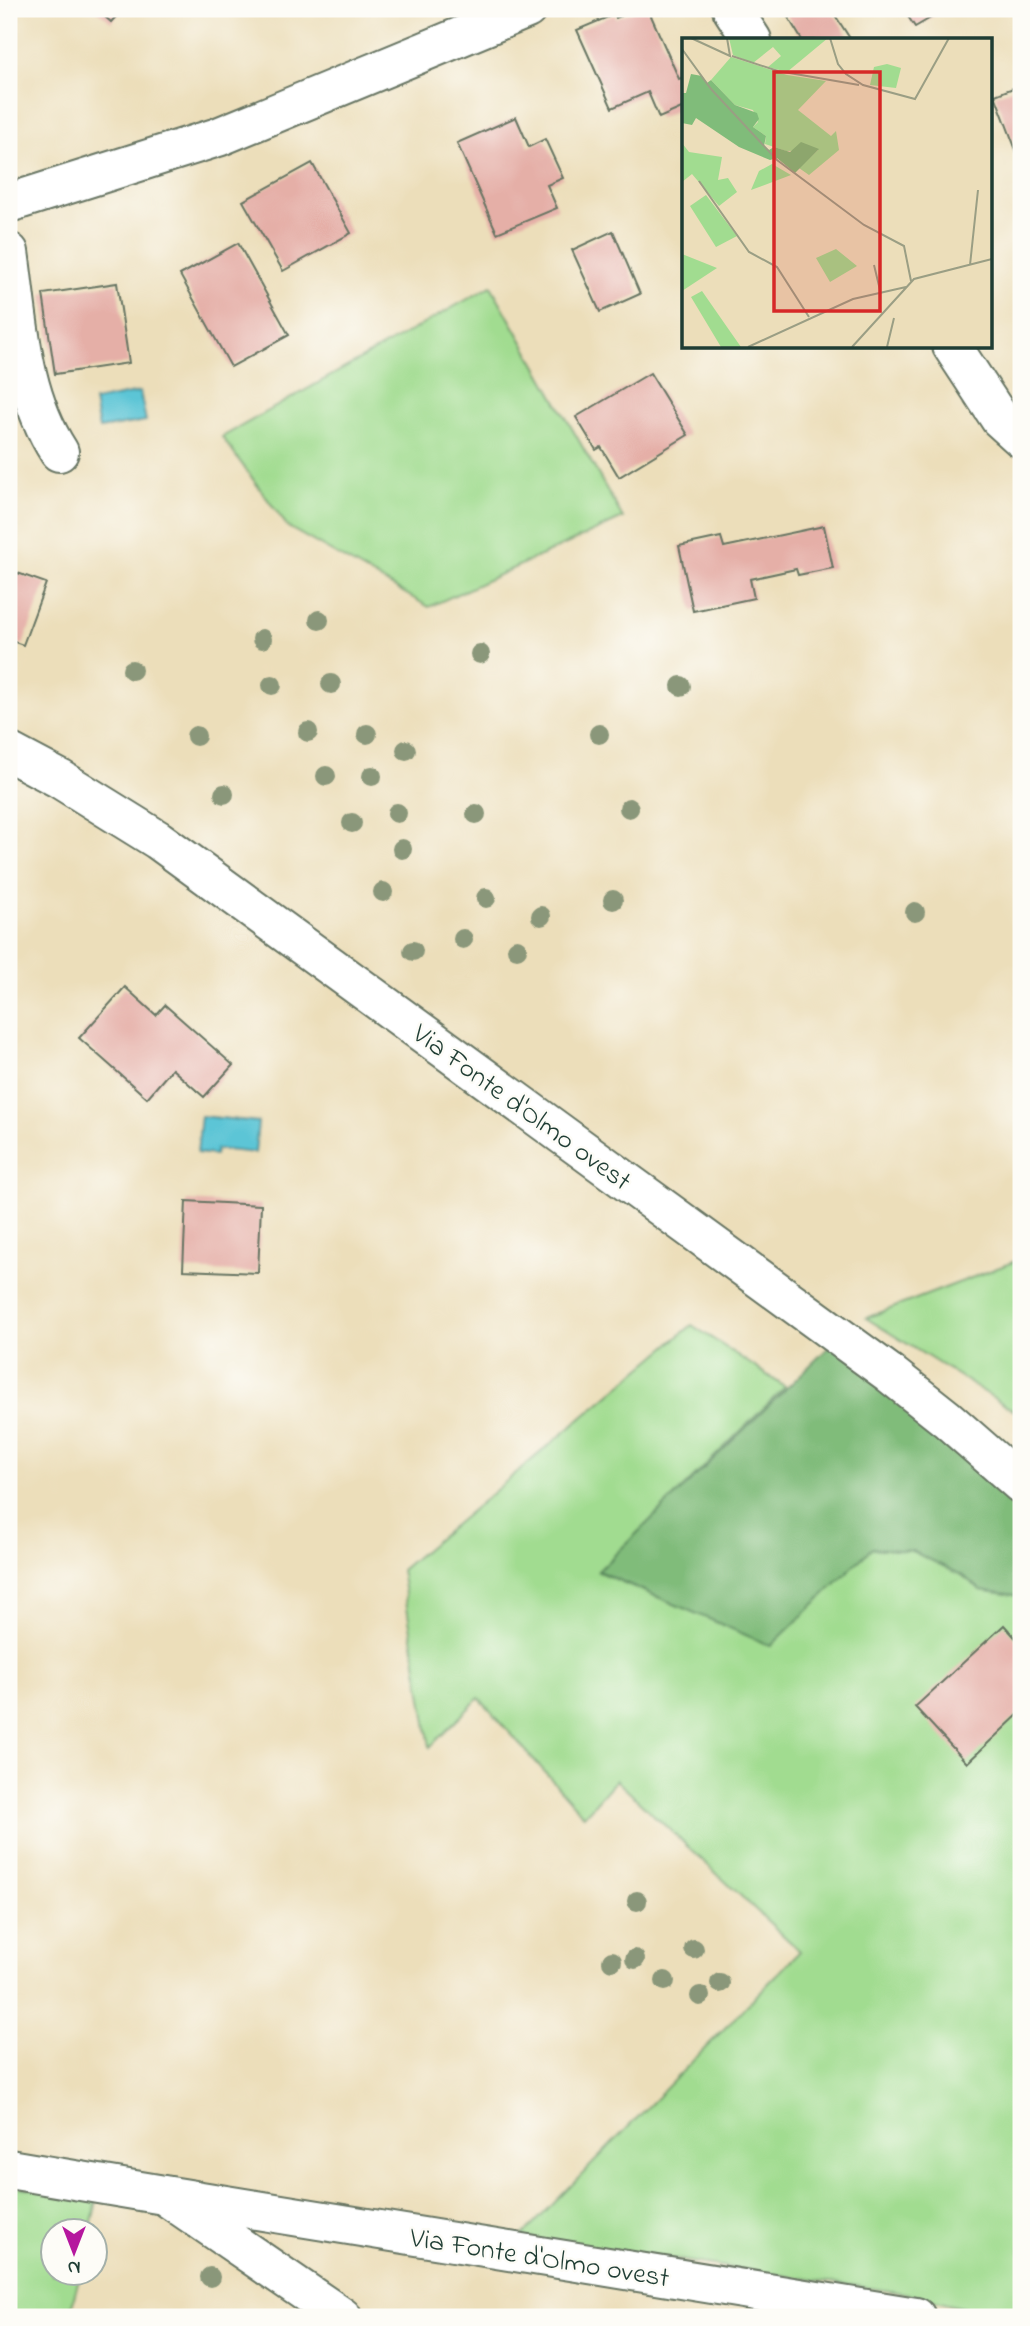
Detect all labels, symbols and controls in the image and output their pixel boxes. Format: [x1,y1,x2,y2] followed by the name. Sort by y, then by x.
[682,38,992,348] inset map
[402,1015,639,1202] street label: Via Fonte d'Olmo ovest
[38,2218,108,2288] north arrow
[406,2219,672,2300] street label: Via Fonte d'Olmo ovest
[67,2253,80,2280] text: N

